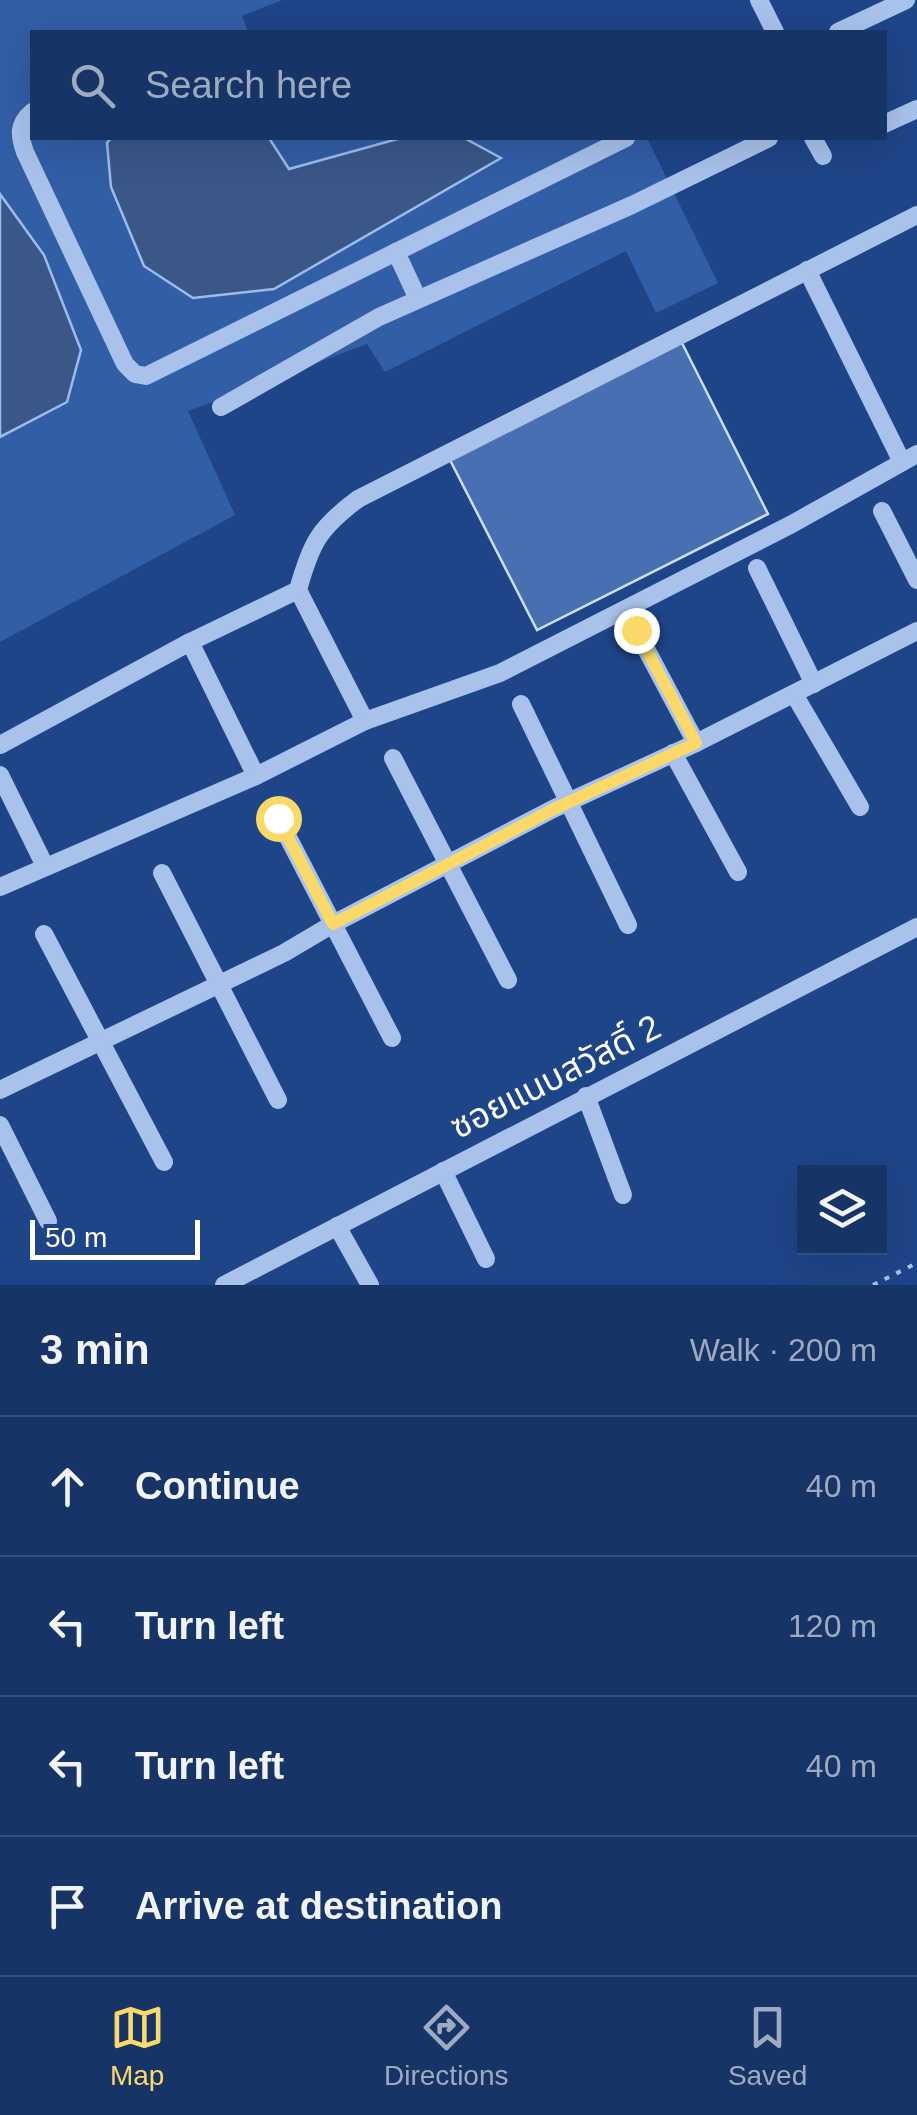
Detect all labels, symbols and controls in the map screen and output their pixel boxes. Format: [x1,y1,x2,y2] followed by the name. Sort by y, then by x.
[30,30,887,140] search box
[65,58,120,113] icon: search
[145,64,352,106] text: Search here
[614,608,660,654] route end
[256,796,302,842] route start
[443,1006,667,1146] street label: ซอยแนบสวัสดิ์ 2
[797,1165,887,1255] map controls
[797,1165,887,1255] button: layers
[30,1215,200,1260] scale bar
[45,1222,107,1253] text: 50 m
[40,1326,150,1373] text: 3 min
[690,1332,877,1368] text: Walk · 200 m
[40,1459,95,1514] icon: ahead
[135,1465,300,1507] text: Continue
[806,1468,877,1504] text: 40 m
[40,1599,95,1654] icon: left
[135,1605,284,1647] text: Turn left
[788,1608,877,1644] text: 120 m
[40,1739,95,1794] icon: left
[135,1745,284,1787] text: Turn left
[806,1748,877,1784] text: 40 m
[40,1879,95,1934] icon: arrive
[135,1885,502,1927] text: Arrive at destination
[110,2000,165,2092] tab: Map
[384,2000,509,2092] tab: Directions
[728,2000,807,2092] tab: Saved

